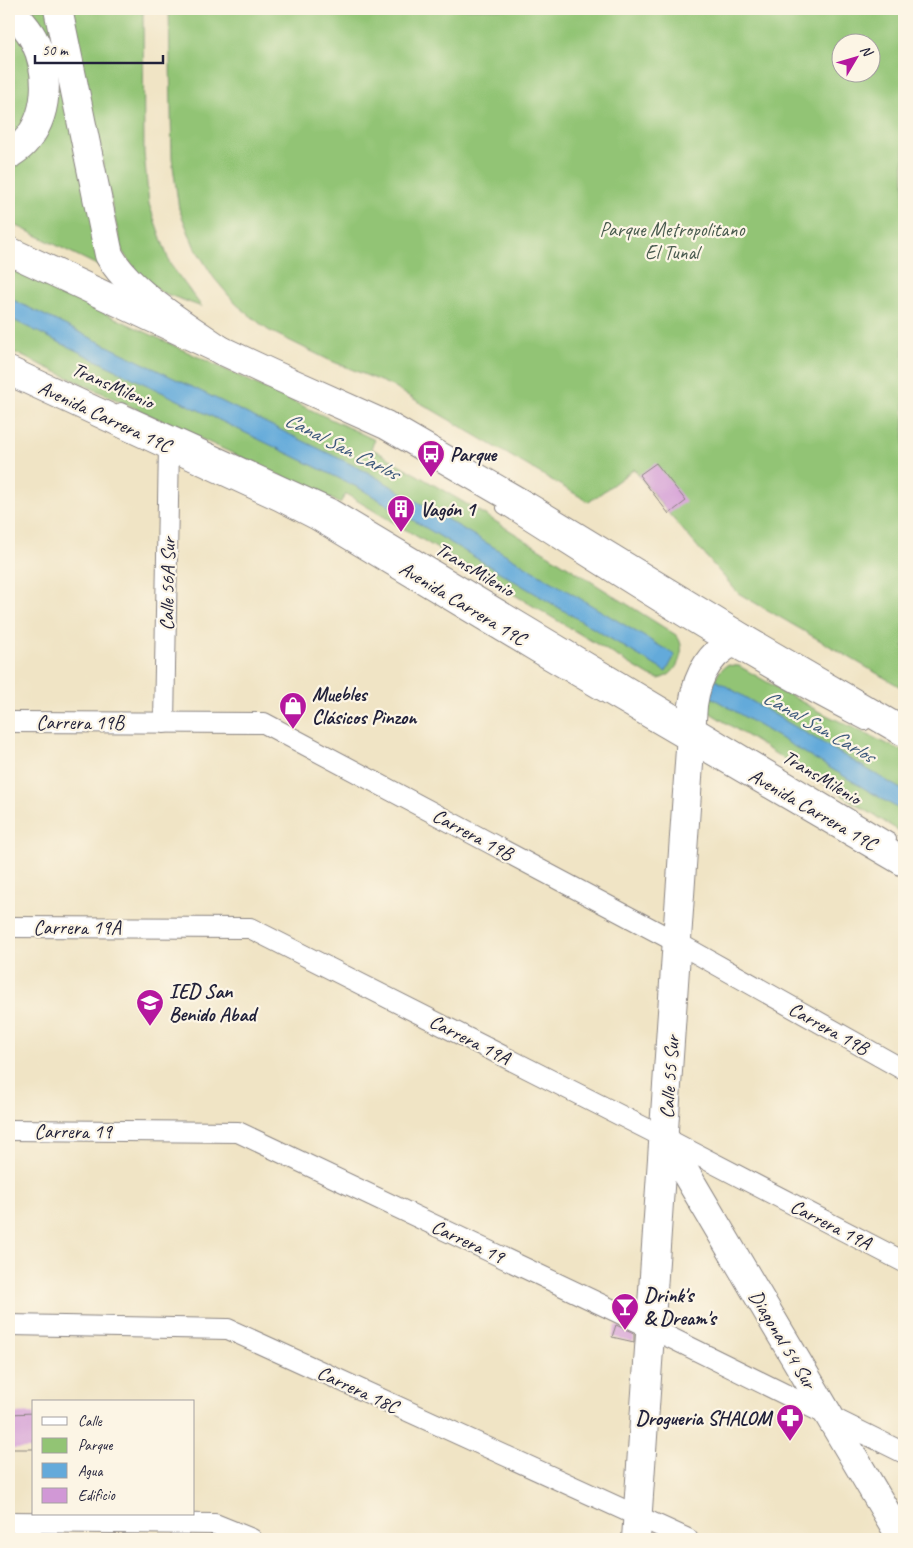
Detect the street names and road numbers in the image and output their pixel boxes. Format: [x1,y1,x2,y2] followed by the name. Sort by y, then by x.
[68,356,159,415] street label: TransMilenio
[34,375,177,459] street label: Avenida Carrera 19C
[154,535,181,631] street label: Calle 56A Sur
[431,536,520,604] street label: TransMilenio
[395,556,533,652] street label: Avenida Carrera 19C
[36,710,125,735] street label: Carrera 19B
[778,744,867,812] street label: TransMilenio
[744,763,883,857] street label: Avenida Carrera 19C
[428,803,519,867] street label: Carrera 19B
[33,915,122,940] street label: Carrera 19A
[784,996,875,1061] street label: Carrera 19B
[425,1008,515,1071] street label: Carrera 19A
[654,1033,685,1119] street label: Calle 55 Sur
[34,1119,114,1144] street label: Carrera 19
[786,1193,876,1256] street label: Carrera 19A
[427,1214,510,1270] street label: Carrera 19
[743,1285,823,1395] street label: Diagonal 54 Sur
[313,1360,405,1420] street label: Carrera 18C

